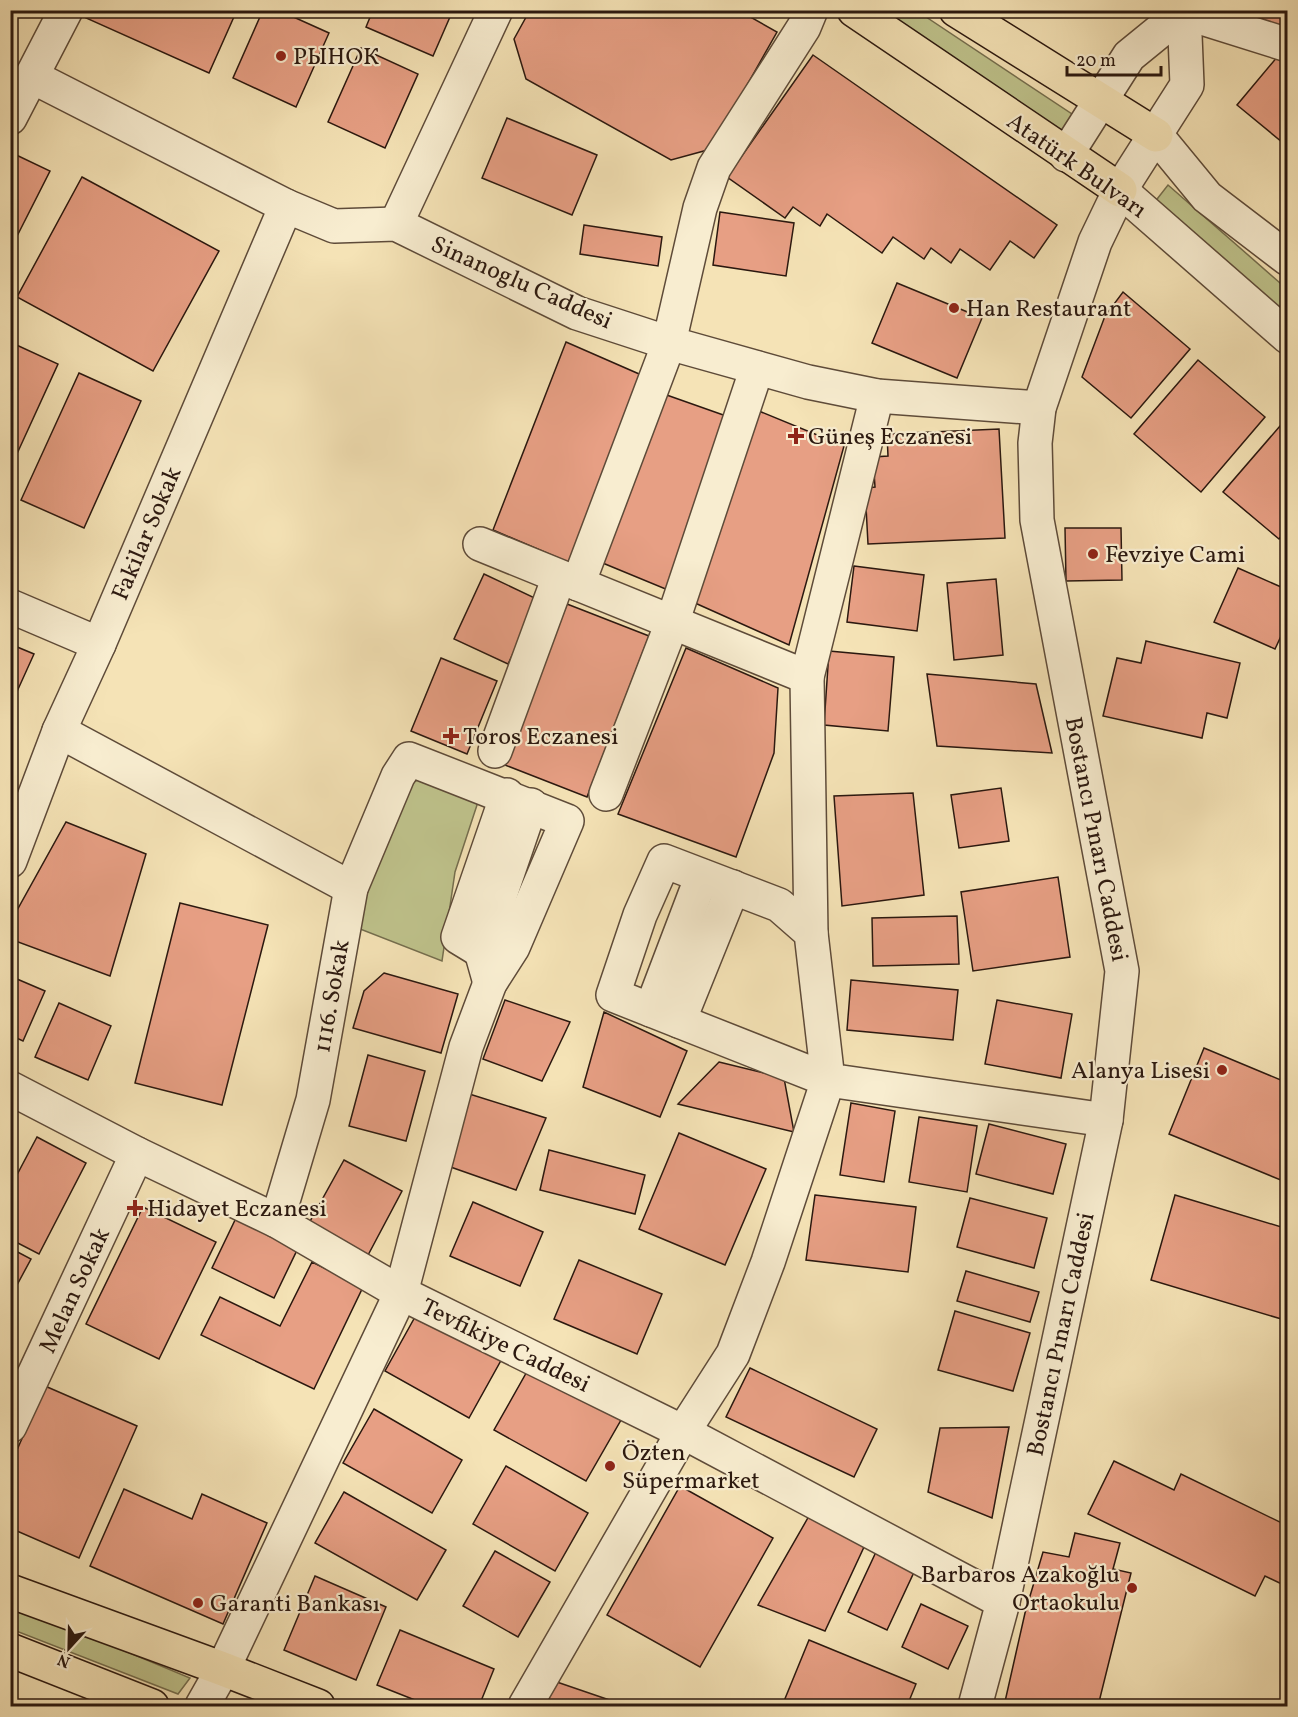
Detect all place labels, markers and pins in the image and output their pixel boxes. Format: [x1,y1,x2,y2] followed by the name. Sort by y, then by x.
[293,41,379,75] place label: РЫНОК
[274,49,288,63] marker: РЫНОК
[966,293,1131,327] place label: Han Restaurant
[947,301,961,315] marker: Han Restaurant
[808,421,972,455] place label: Güneş Eczanesi
[789,429,803,443] marker: Güneş Eczanesi
[1105,539,1245,573] place label: Fevziye Cami
[1086,547,1100,561] marker: Fevziye Cami
[463,721,618,755] place label: Toros Eczanesi
[444,729,458,743] marker: Toros Eczanesi
[1071,1055,1210,1089] place label: Alanya Lisesi
[1215,1063,1229,1077] marker: Alanya Lisesi
[147,1193,327,1227] place label: Hidayet Eczanesi
[128,1201,142,1215] marker: Hidayet Eczanesi
[622,1437,760,1499] place label: Özten Süpermarket
[603,1459,617,1473] marker: Özten Süpermarket
[921,1559,1120,1621] place label: Barbaros Azakoğlu Ortaokulu
[1125,1581,1139,1595] marker: Barbaros Azakoğlu Ortaokulu
[210,1588,380,1622] place label: Garanti Bankası
[191,1596,205,1610] marker: Garanti Bankası

